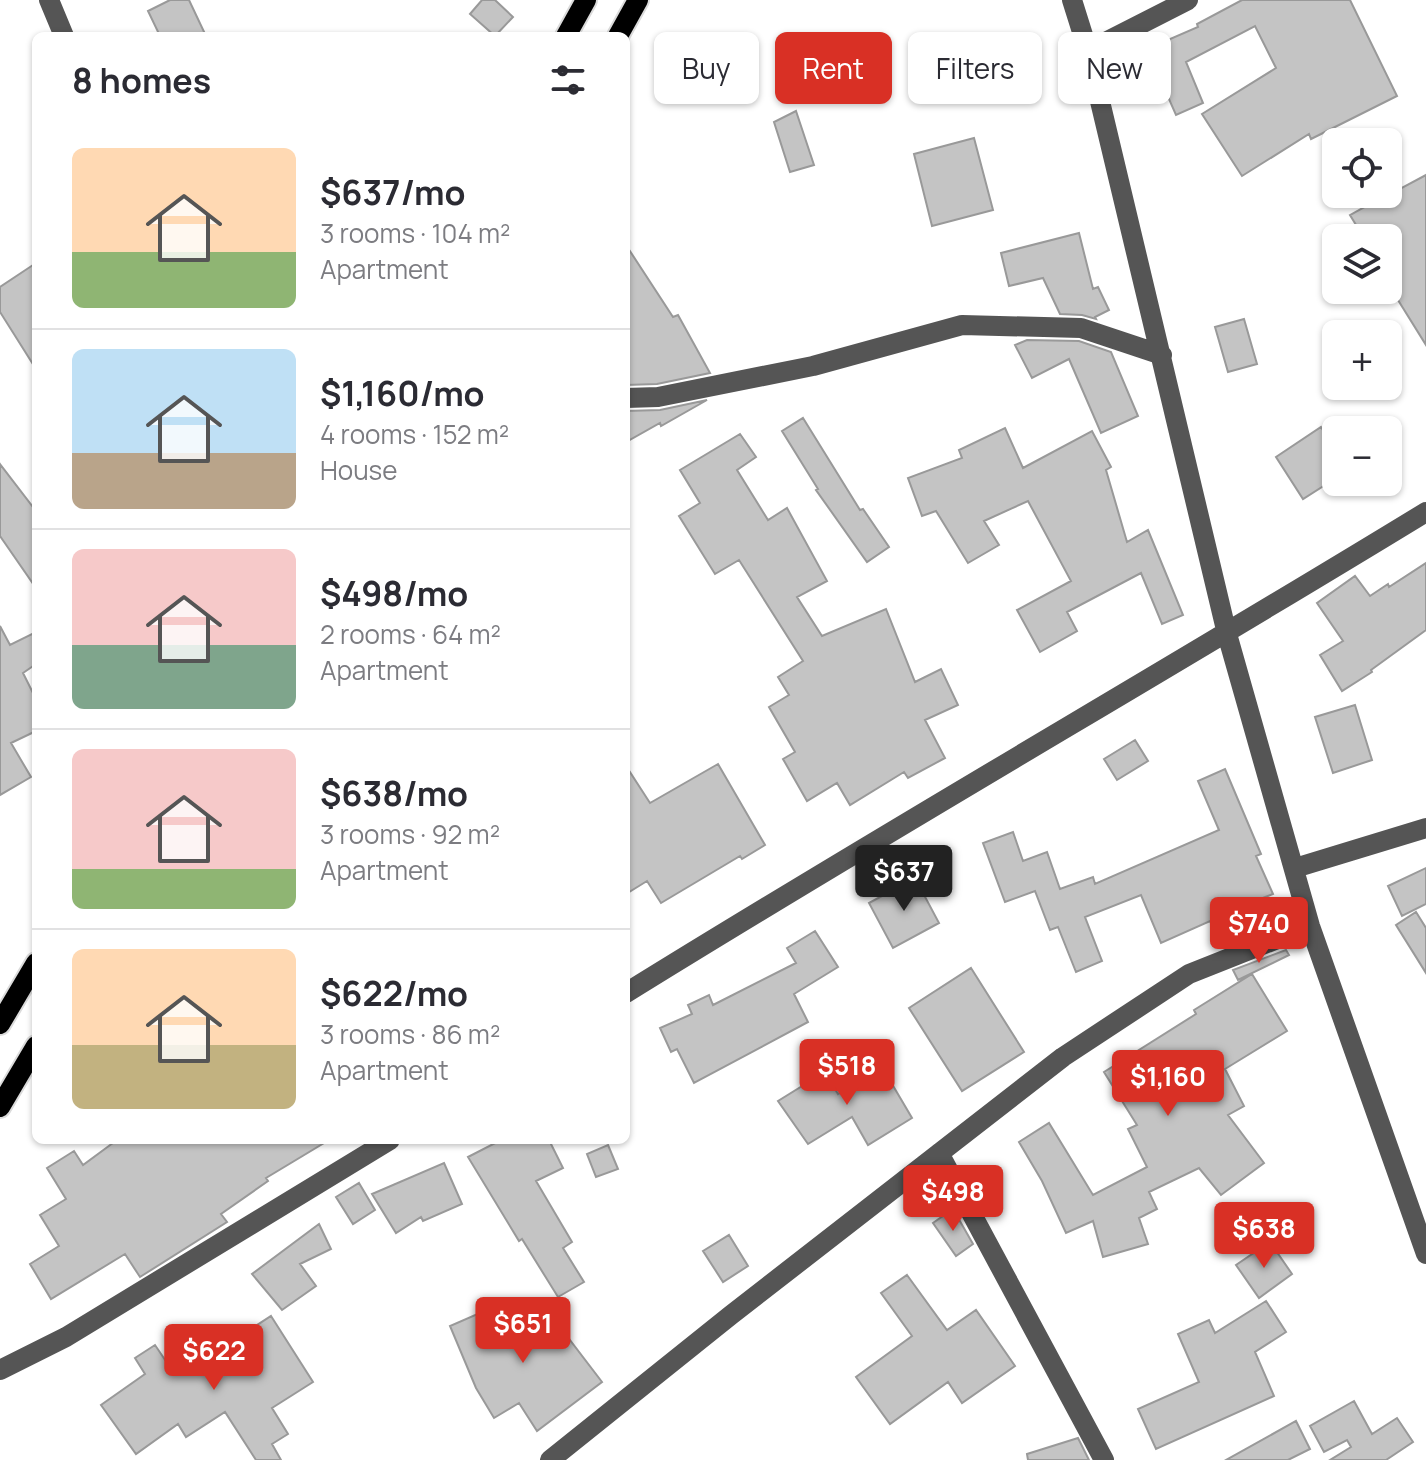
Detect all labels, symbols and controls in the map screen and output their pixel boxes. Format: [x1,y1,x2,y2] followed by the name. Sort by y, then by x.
[654,32,759,104] chip: Buy
[775,32,892,104] chip: Rent
[908,32,1042,104] chip: Filters
[1058,32,1171,104] chip: New
[72,57,211,103] text: 8 homes
[546,58,590,102] icon: filters
[1322,128,1402,496] map controls
[1322,128,1402,208] button: locate
[320,169,465,215] text: $637/mo
[136,180,232,276] icon: home
[320,215,510,251] text: 3 rooms · 104 m²
[1322,224,1402,304] button: layers
[320,251,449,287] text: Apartment
[1322,320,1402,400] button: +
[320,370,485,416] text: $1,160/mo
[136,381,232,477] icon: home
[320,416,509,452] text: 4 rooms · 152 m²
[1322,416,1402,496] button: −
[320,452,397,488] text: House
[320,570,468,616] text: $498/mo
[136,581,232,677] icon: home
[320,616,501,652] text: 2 rooms · 64 m²
[320,652,449,688] text: Apartment
[320,770,468,816] text: $638/mo
[136,781,232,877] icon: home
[320,816,500,852] text: 3 rooms · 92 m²
[857,845,951,913] pin: $637
[320,852,449,888] text: Apartment
[873,853,935,889] text: $637
[1212,897,1306,965] pin: $740
[1228,905,1290,941] text: $740
[320,970,468,1016] text: $622/mo
[136,981,232,1077] icon: home
[320,1016,500,1052] text: 3 rooms · 86 m²
[800,1039,894,1107] pin: $518
[818,1047,876,1083] text: $518
[1103,1050,1233,1118] pin: $1,160
[320,1052,449,1088] text: Apartment
[1130,1058,1206,1094] text: $1,160
[906,1165,1000,1233] pin: $498
[921,1173,985,1209] text: $498
[1217,1202,1311,1270] pin: $638
[1232,1210,1296,1246] text: $638
[476,1297,570,1365] pin: $651
[493,1305,553,1341] text: $651
[167,1324,261,1392] pin: $622
[182,1332,246,1368] text: $622

